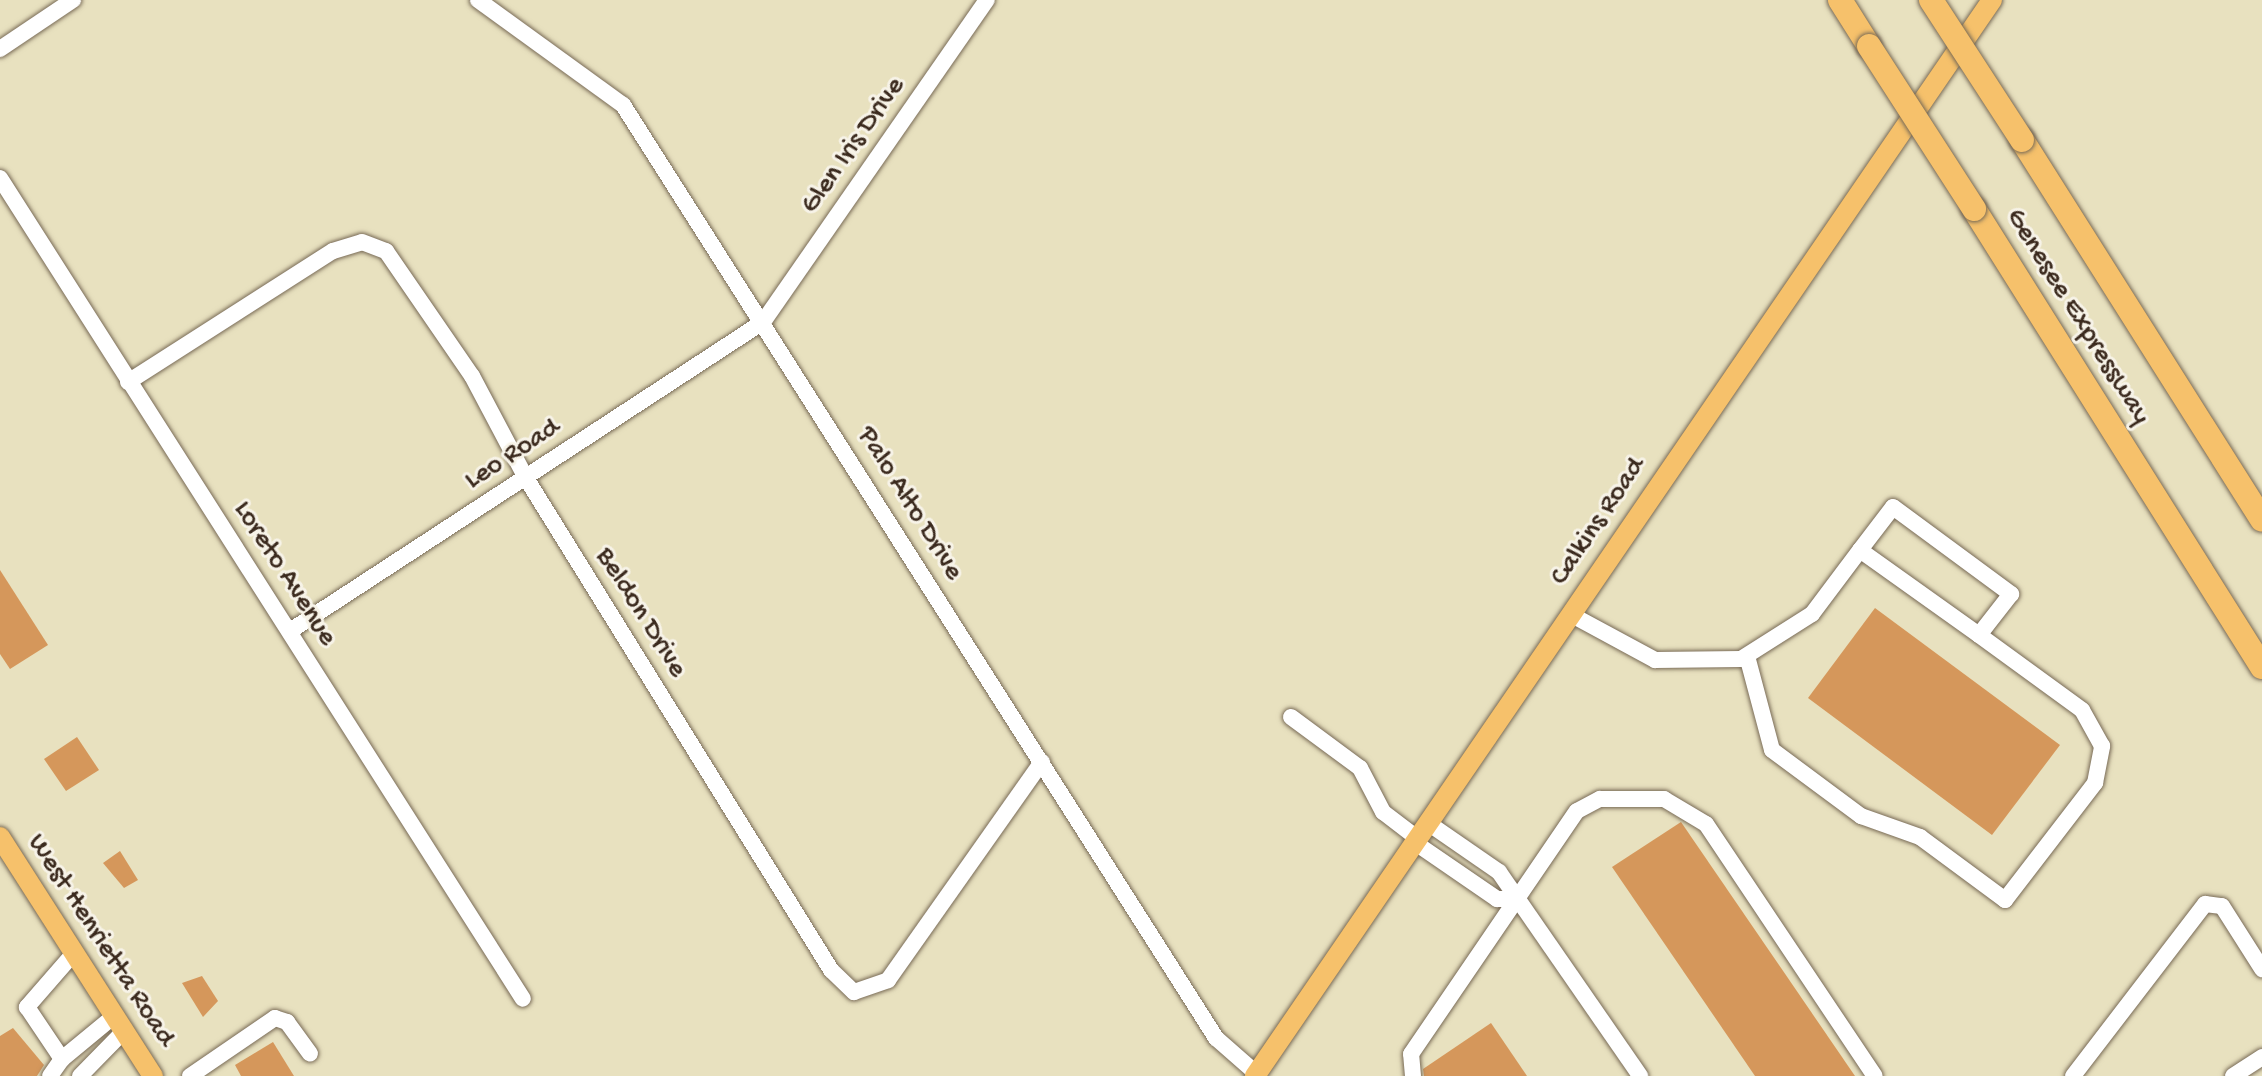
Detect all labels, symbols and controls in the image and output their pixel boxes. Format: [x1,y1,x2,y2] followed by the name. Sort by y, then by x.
[795,71,913,221] street label: Glen Iris Drive
[1997,203,2157,431] street label: Genesee Expressway
[459,412,567,498] street label: Leo Road
[848,421,970,587] street label: Palo Alto Drive
[1544,452,1654,592] street label: Calkins Road
[225,495,343,653] street label: Loreto Avenue
[587,542,693,684] street label: Beldon Drive
[19,828,181,1054] street label: West Henrietta Road

